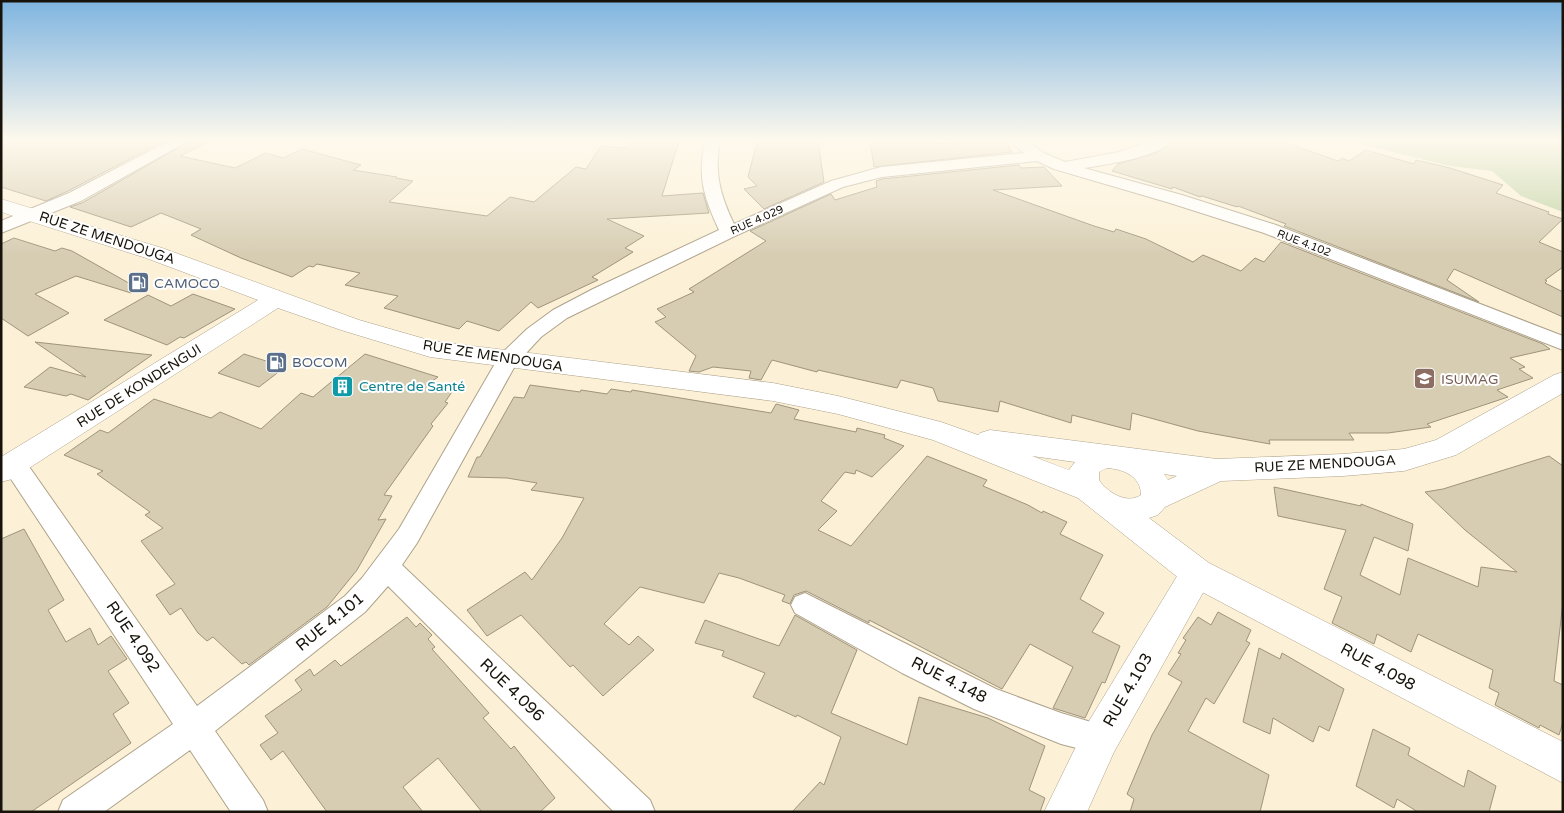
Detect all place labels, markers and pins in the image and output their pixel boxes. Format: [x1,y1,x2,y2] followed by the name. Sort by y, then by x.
[126,271,150,295] fuel station icon: CAMOCO
[154,275,220,292] place label: CAMOCO
[264,350,288,374] fuel station icon: BOCOM
[292,354,347,371] place label: BOCOM
[1413,367,1437,391] school or university icon: ISUMAG
[1441,371,1499,388] place label: ISUMAG
[331,374,355,398] building icon: Centre de Santé
[359,378,465,395] place label: Centre de Santé

